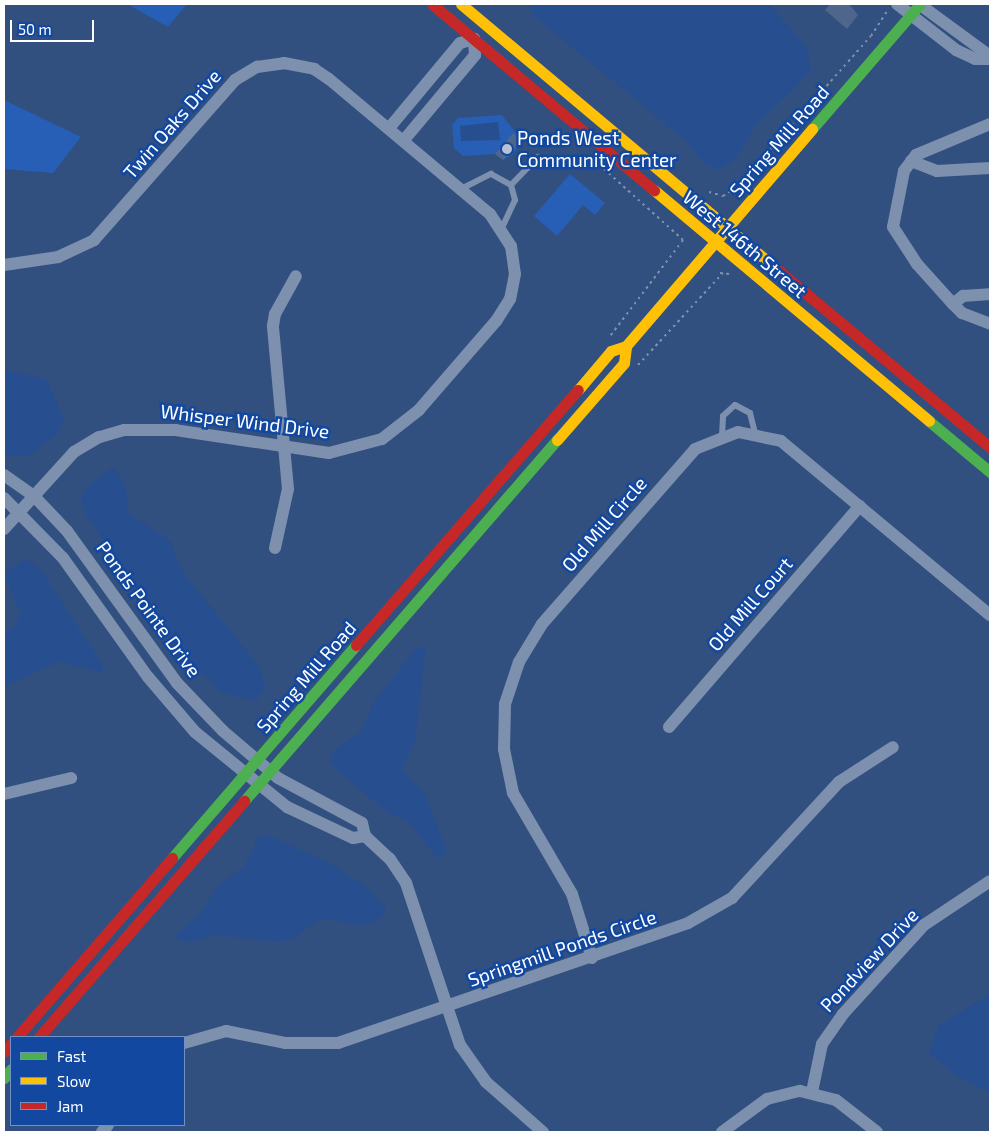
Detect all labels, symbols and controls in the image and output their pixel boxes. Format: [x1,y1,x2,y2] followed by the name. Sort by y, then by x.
[12,10,96,42] scale bar
[18,20,52,38] text: 50 m
[118,65,226,183] street label: Twin Oaks Drive
[724,80,834,202] street label: Spring Mill Road
[517,127,677,171] place label: Ponds West Community Center
[501,143,513,155] marker: Ponds West Community Center
[679,186,811,302] street label: West 146th Street
[159,399,331,443] street label: Whisper Wind Drive
[557,472,651,576] street label: Old Mill Circle
[92,537,206,681] street label: Ponds Pointe Drive
[703,552,797,656] street label: Old Mill Court
[251,616,361,738] street label: Spring Mill Road
[815,903,923,1017] street label: Pondview Drive
[465,905,659,991] street label: Springmill Ponds Circle
[10,1036,185,1126] legend
[57,1047,86,1065] text: Fast
[57,1072,91,1090] text: Slow
[57,1097,83,1115] text: Jam

